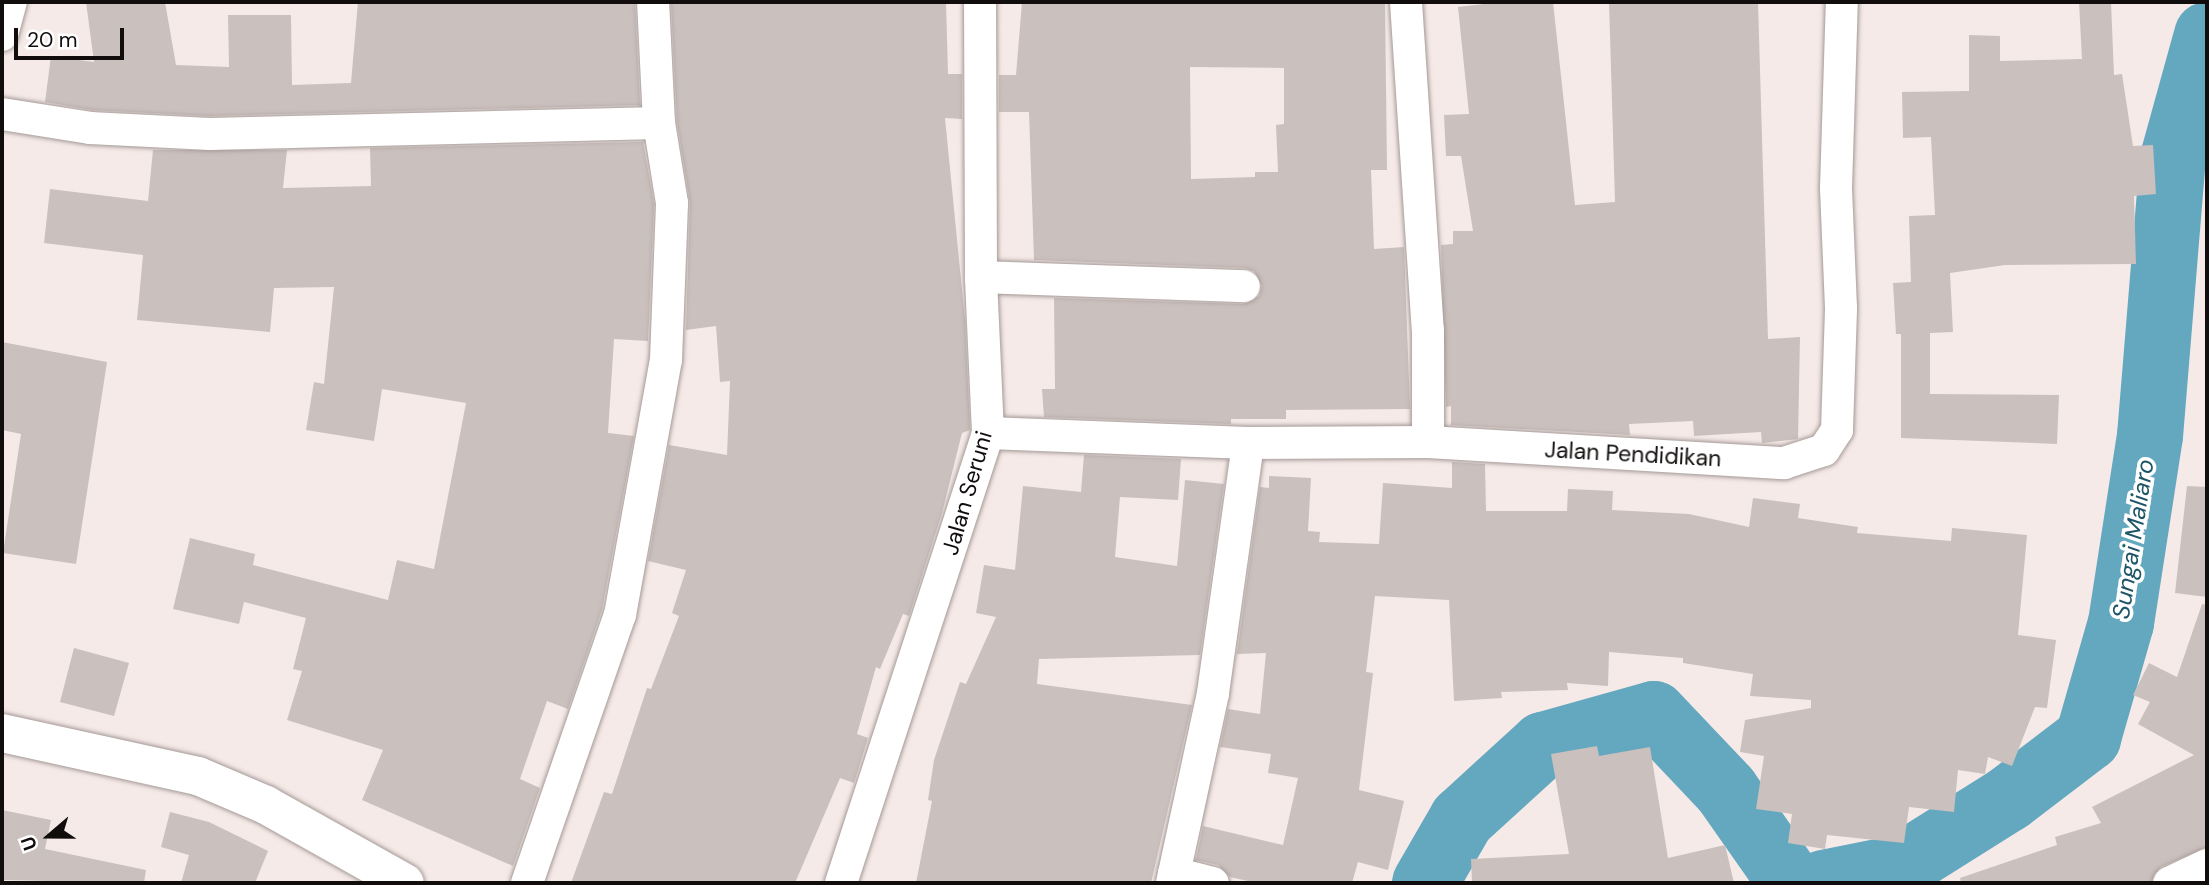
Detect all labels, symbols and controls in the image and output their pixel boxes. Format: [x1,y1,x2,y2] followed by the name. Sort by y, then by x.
[18,14,128,58] scale bar
[27,26,78,54] text: 20 m
[936,428,998,558] street label: Jalan Seruni
[1544,436,1722,472] street label: Jalan Pendidikan
[2106,457,2160,621] water label: Sungai Maliaro
[14,801,84,871] north arrow
[15,833,43,854] text: U

